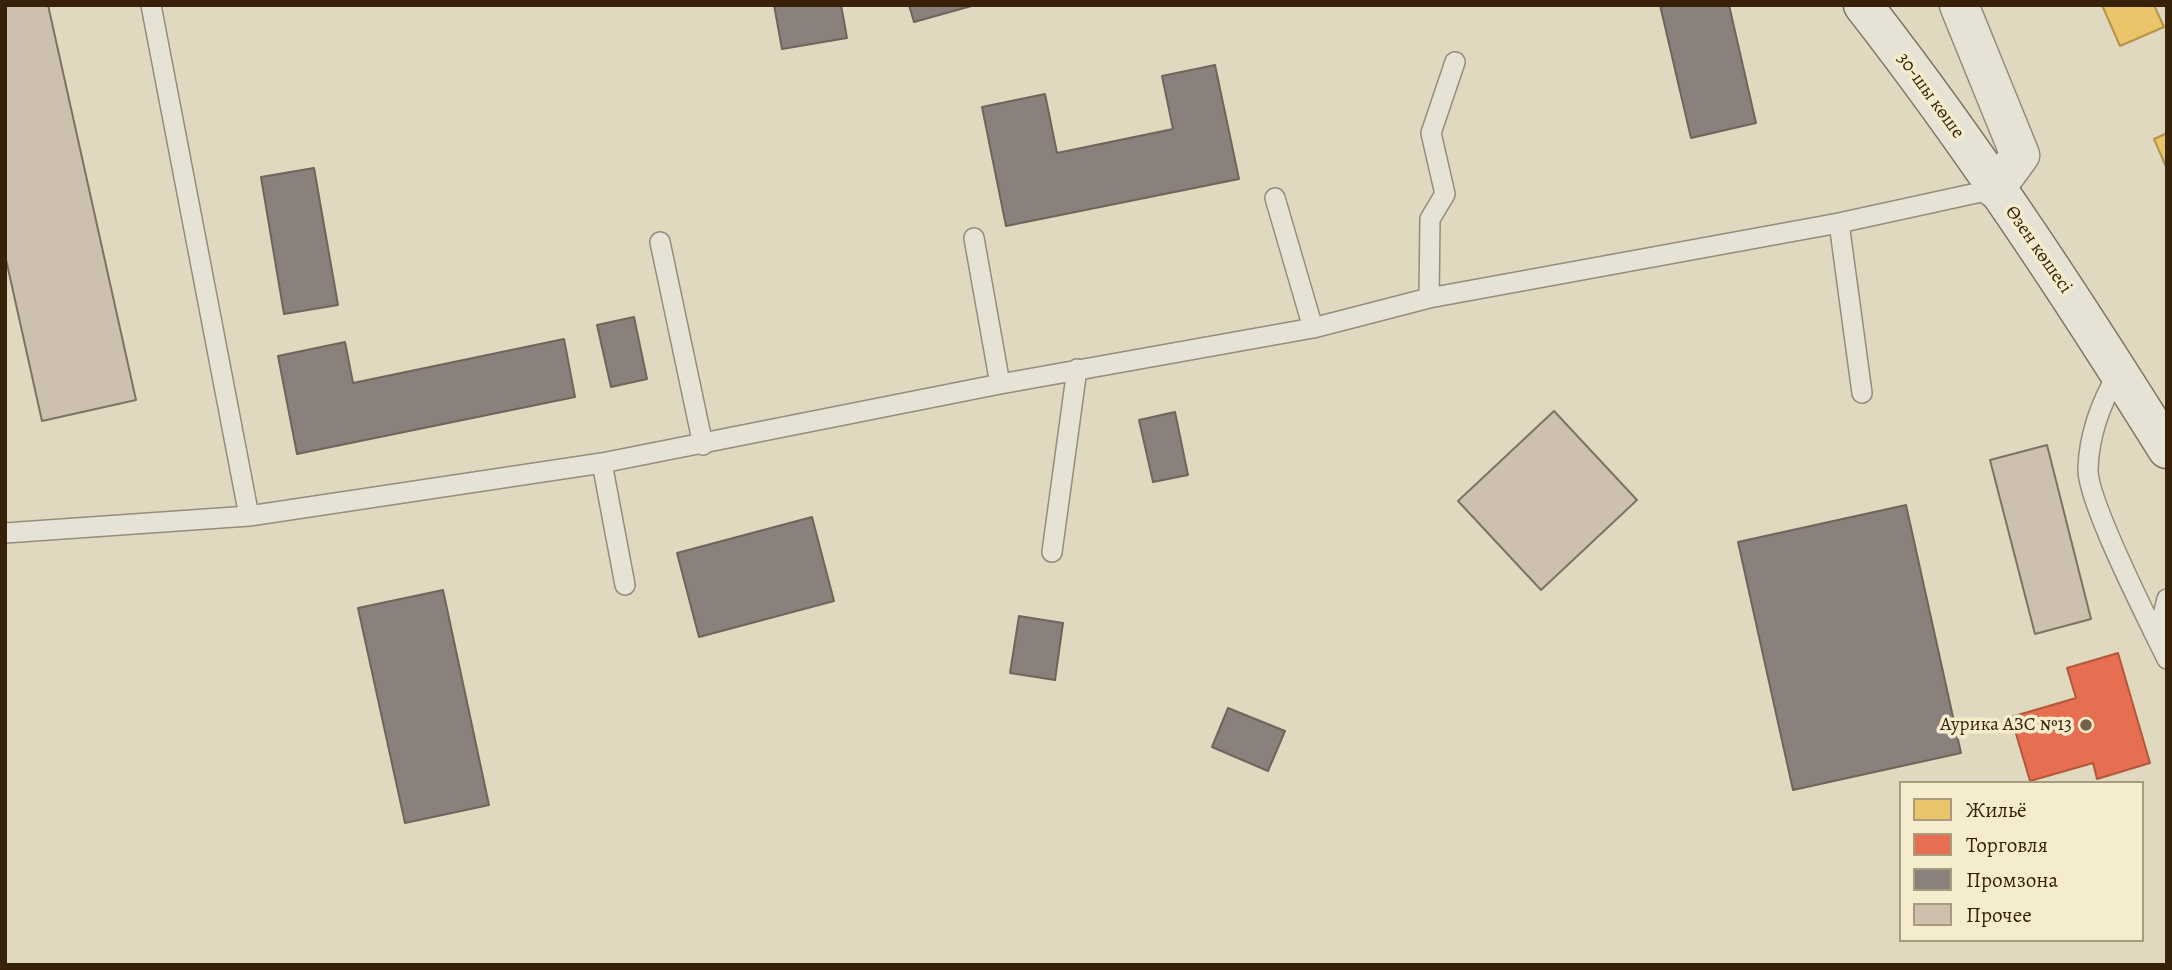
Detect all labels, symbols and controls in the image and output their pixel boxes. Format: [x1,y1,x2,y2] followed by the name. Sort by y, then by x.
[1891,49,1969,143] street label: 30-шы көше
[1999,202,2077,298] street label: Өзен көшесі
[1940,714,2072,736] place label: Аурика АЗС №13
[2078,717,2094,733] marker: Аурика АЗС №13
[1899,781,2144,942] legend
[1966,796,2027,824] text: Жильё
[1966,831,2048,859] text: Торговля
[1966,866,2058,894] text: Промзона
[1966,901,2032,929] text: Прочее

